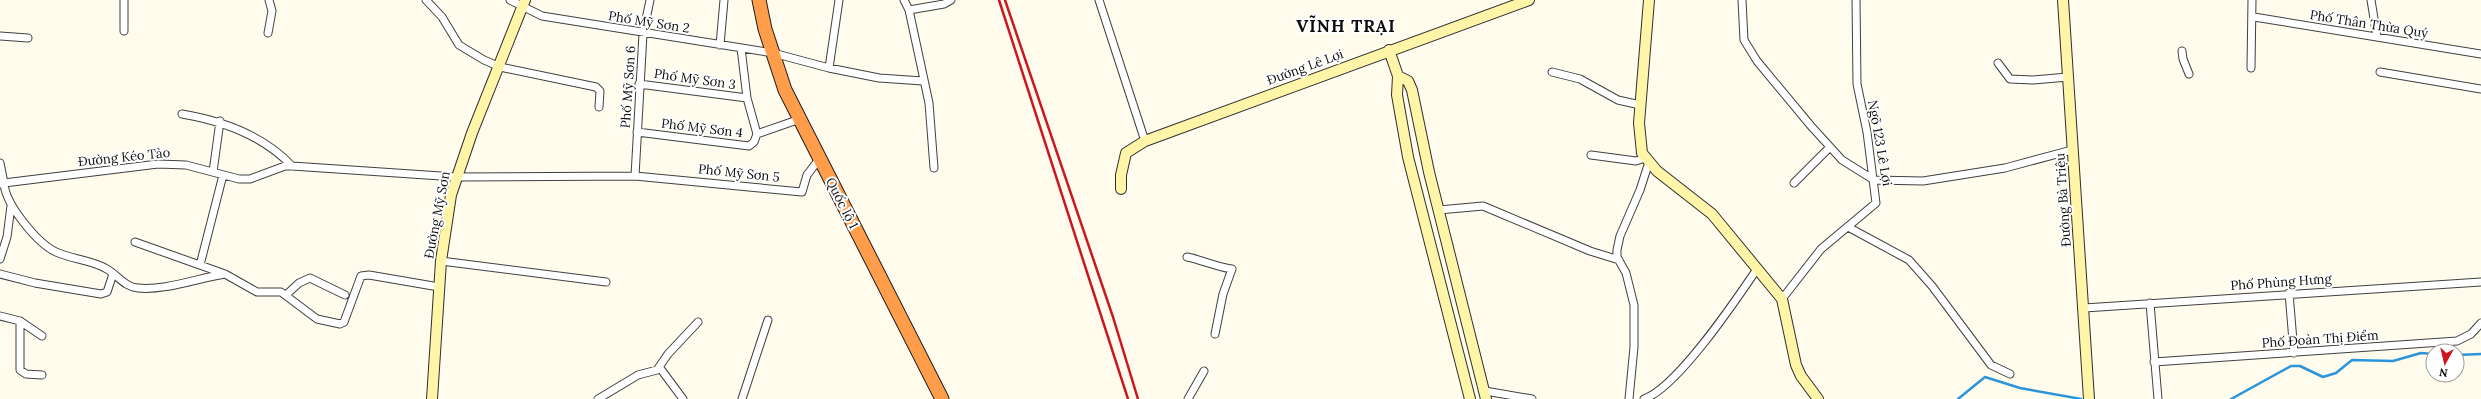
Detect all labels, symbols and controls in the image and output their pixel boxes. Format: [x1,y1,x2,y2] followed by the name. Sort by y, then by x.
[2309,6,2430,42] street label: Phố Thân Thừa Quý
[607,7,691,37] street label: Phố Mỹ Sơn 2
[1296,15,1396,37] district label: VĨNH TRẠI
[617,45,639,129] street label: Phố Mỹ Sơn 6
[1264,45,1346,89] street label: Đường Lê Lợi
[653,65,737,93] street label: Phố Mỹ Sơn 3
[1864,99,1896,188] street label: Ngõ 123 Lê Lợi
[660,115,744,141] street label: Phố Mỹ Sơn 4
[77,144,171,170] street label: Đường Kéo Tào
[2051,152,2075,247] street label: Đường Bà Triệu
[697,160,781,186] street label: Phố Mỹ Sơn 5
[420,170,454,260] street label: Đường Mỹ Sơn
[822,174,862,232] street label: Quốc lộ 1
[2230,270,2333,294] street label: Phố Phùng Hưng
[2261,326,2379,352] street label: Phố Đoàn Thị Điểm
[2425,343,2465,383] north arrow
[2438,365,2449,380] text: N

